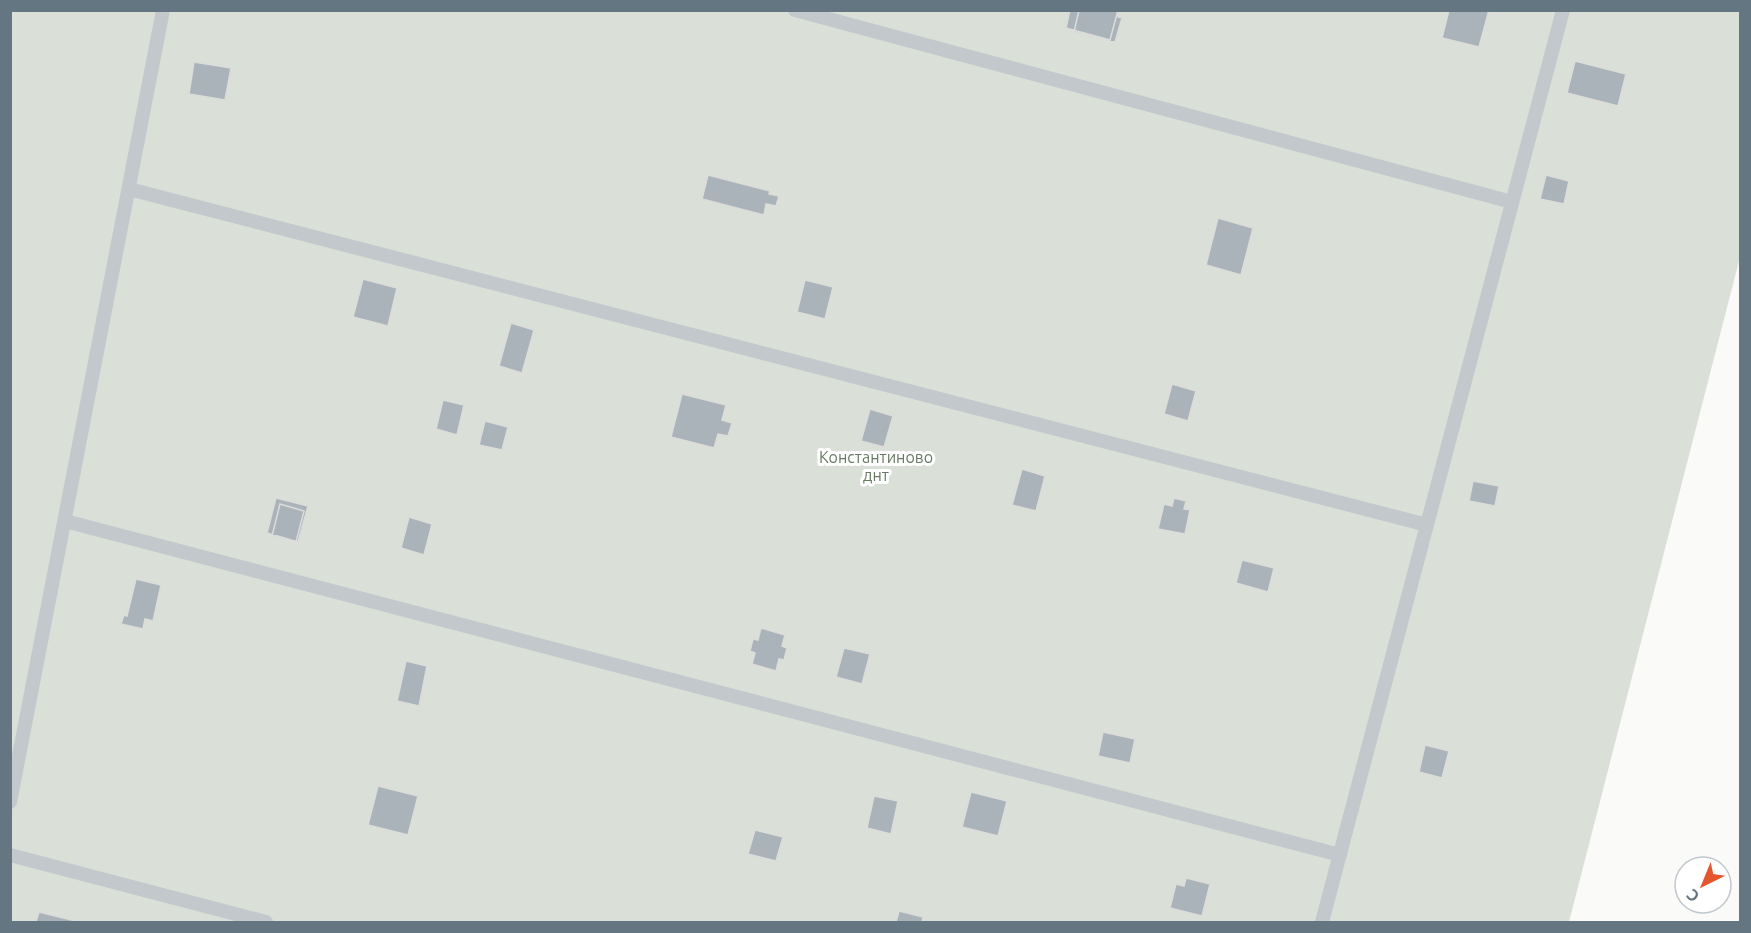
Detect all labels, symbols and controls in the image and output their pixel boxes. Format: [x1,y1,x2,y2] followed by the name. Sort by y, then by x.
[819,448,933,484] park label: Константиново днт
[1673,855,1733,915] north arrow
[1683,886,1703,906] text: С

